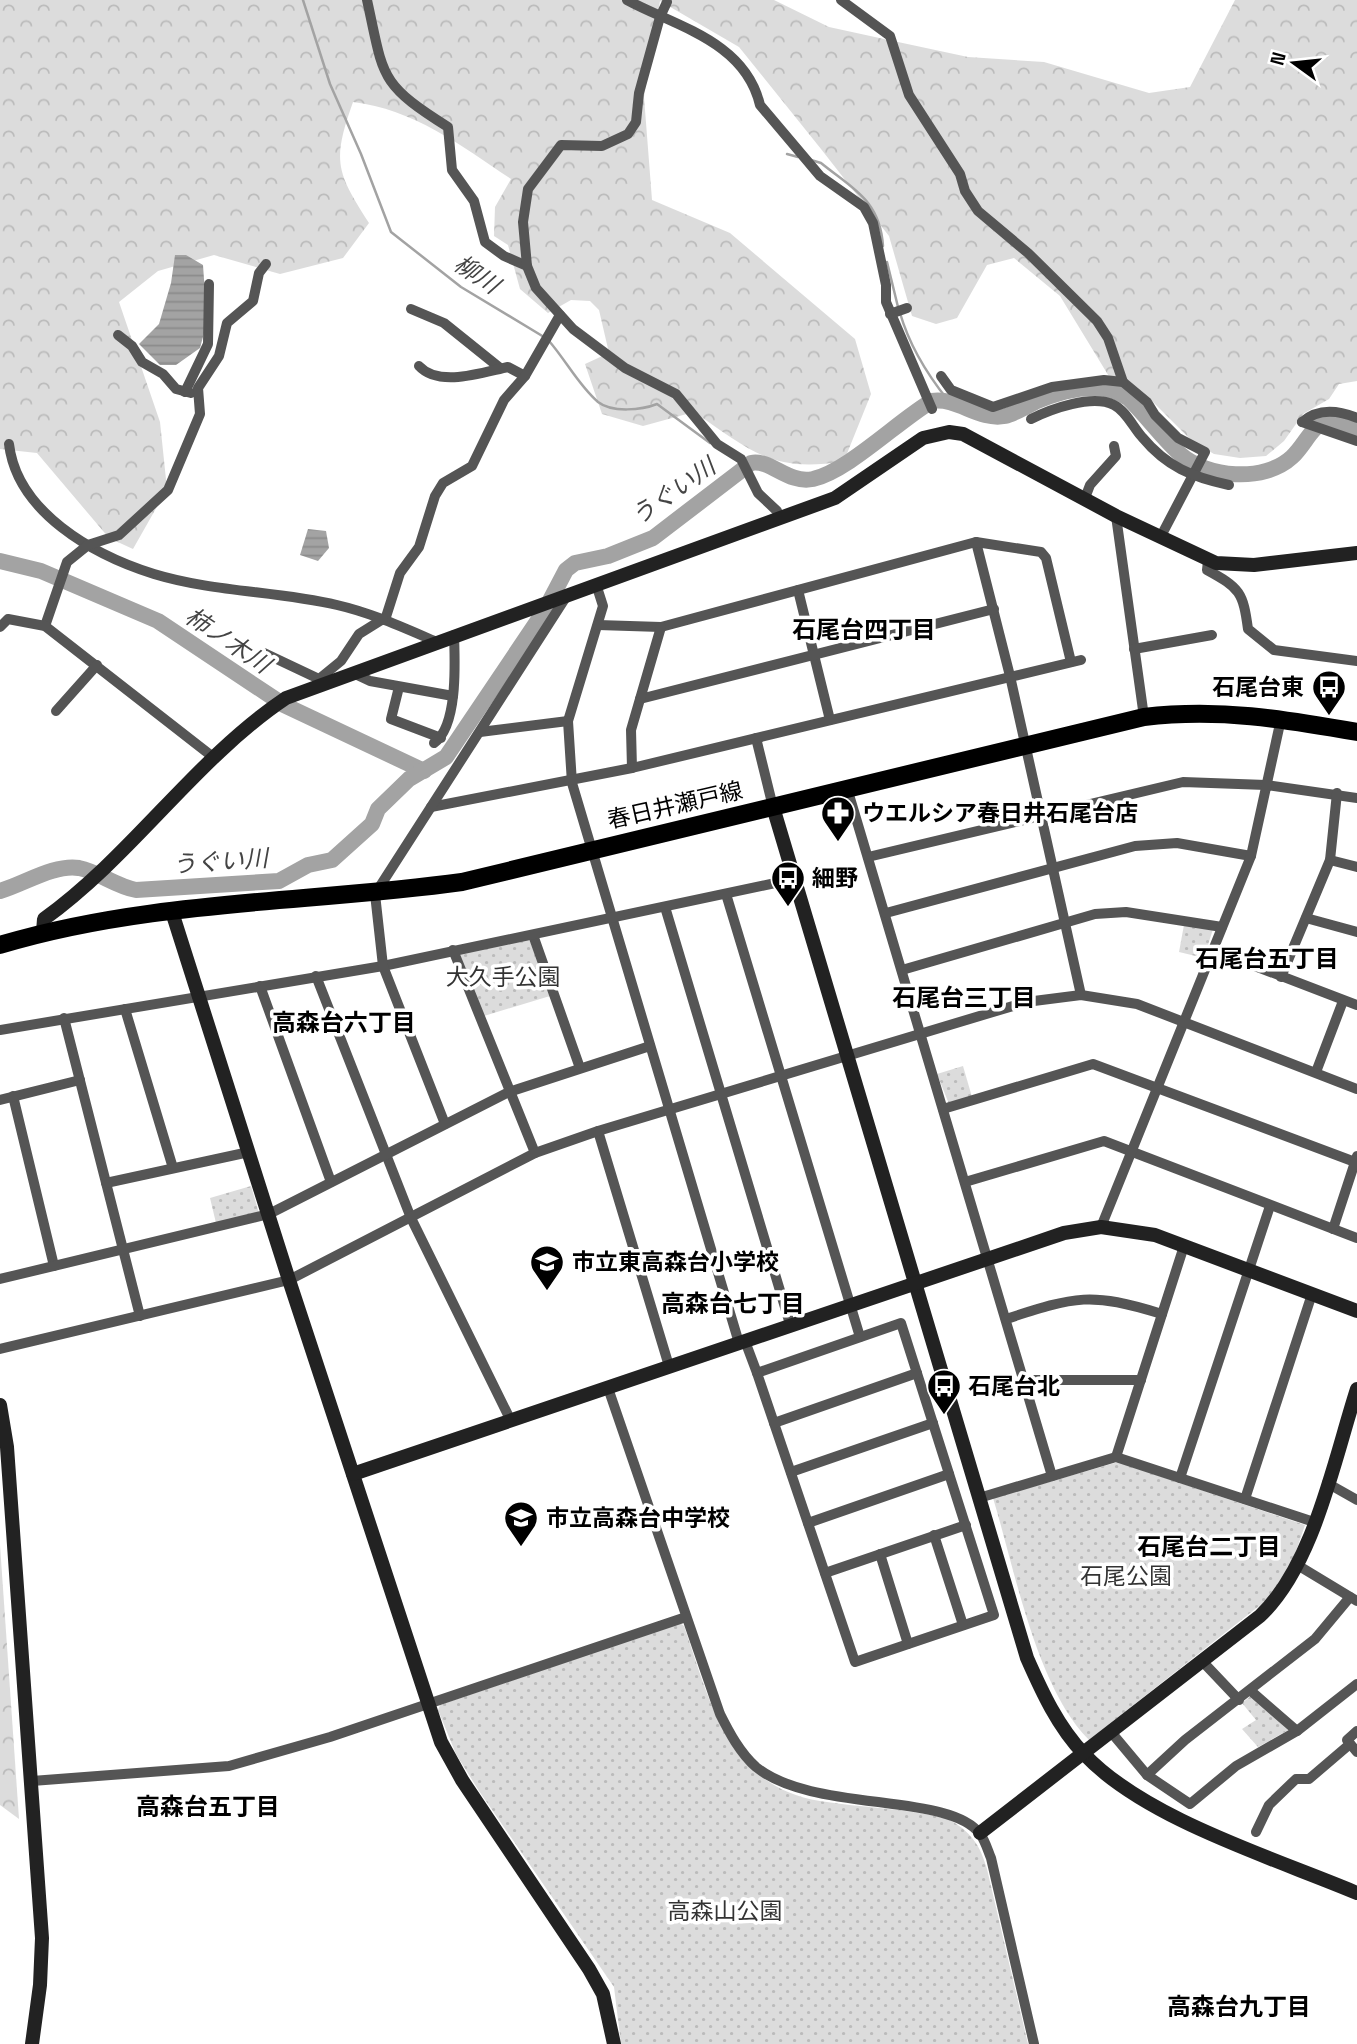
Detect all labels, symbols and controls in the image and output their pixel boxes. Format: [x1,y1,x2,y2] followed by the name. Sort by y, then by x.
[1259,28,1329,98] north arrow
[1264,49,1292,68] text: N
[448,248,508,302] water label: 柳川
[625,449,724,531] water label: うぐい川
[180,600,279,681] water label: 柿ノ木川
[792,614,936,645] district label: 石尾台四丁目
[1310,668,1348,717] bus stop icon: 石尾台東
[1212,672,1304,702] place label: 石尾台東
[604,775,746,835] street label: 春日井瀬戸線
[819,794,857,843] pharmacy icon: ウエルシア春日井石尾台店
[862,798,1138,828] place label: ウエルシア春日井石尾台店
[171,842,272,880] water label: うぐい川
[769,859,807,908] bus stop icon: 細野
[812,863,858,893] place label: 細野
[1195,943,1339,974] district label: 石尾台五丁目
[446,962,561,992] park label: 大久手公園
[892,982,1036,1013] district label: 石尾台三丁目
[272,1007,416,1038] district label: 高森台六丁目
[528,1243,566,1292] school or university icon: 市立東高森台小学校
[572,1247,779,1277] place label: 市立東高森台小学校
[661,1288,805,1319] district label: 高森台七丁目
[925,1367,963,1416] bus stop icon: 石尾台北
[968,1371,1060,1401] place label: 石尾台北
[502,1499,540,1548] school or university icon: 市立高森台中学校
[546,1503,730,1533] place label: 市立高森台中学校
[1137,1531,1281,1562] district label: 石尾台二丁目
[1080,1561,1172,1591] park label: 石尾公園
[136,1791,280,1822] district label: 高森台五丁目
[668,1896,783,1926] park label: 高森山公園
[1167,1991,1311,2022] district label: 高森台九丁目

